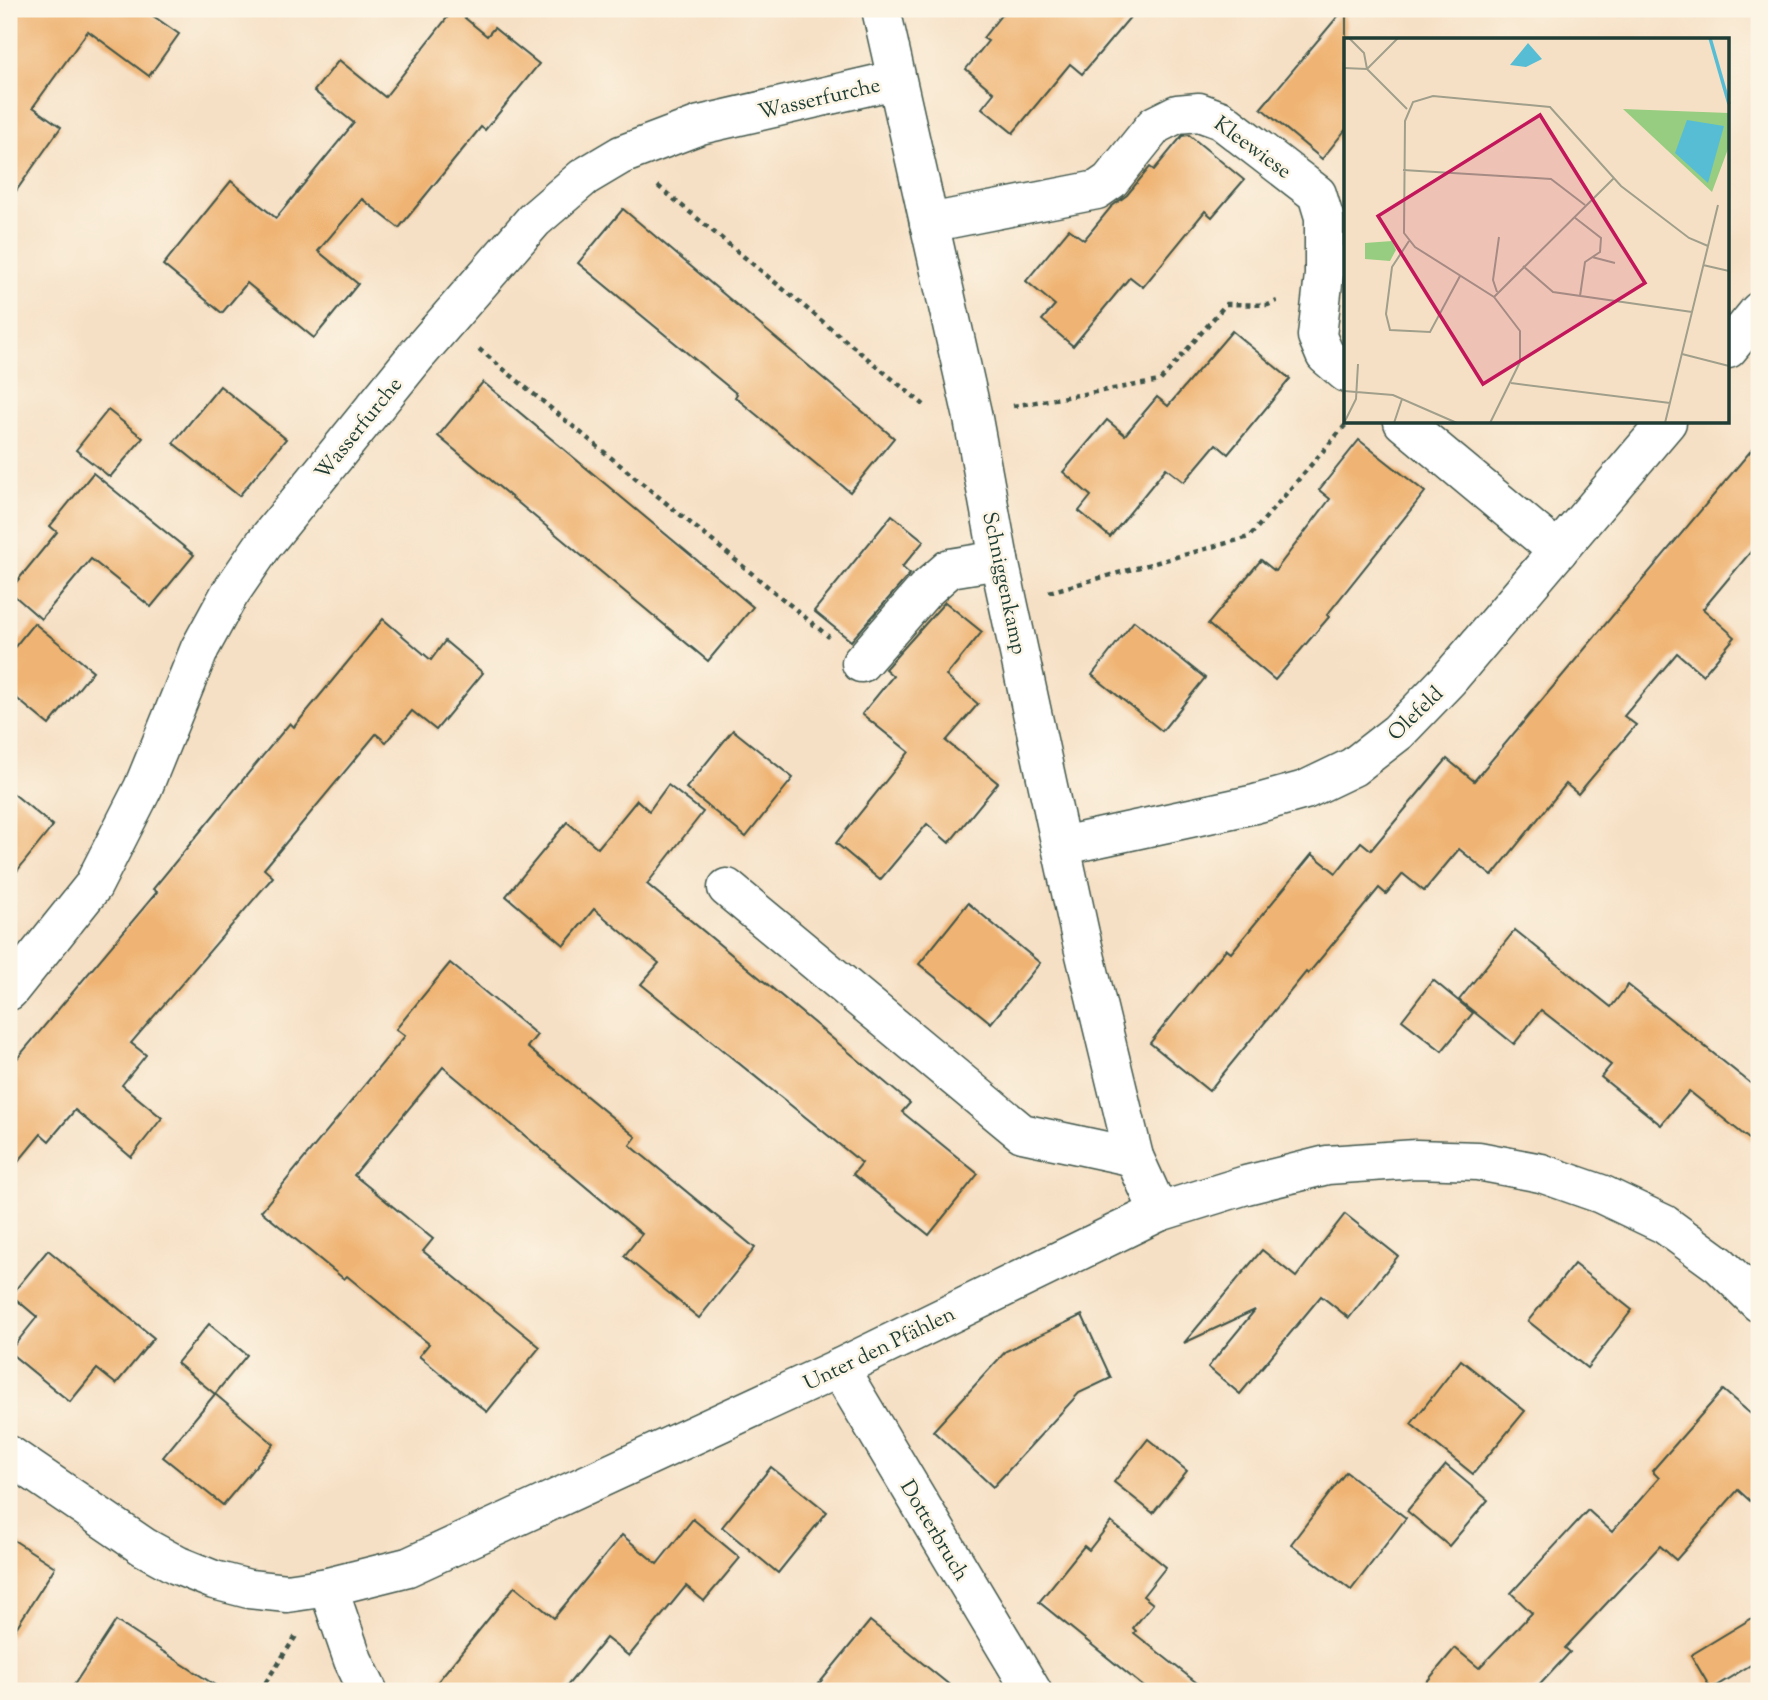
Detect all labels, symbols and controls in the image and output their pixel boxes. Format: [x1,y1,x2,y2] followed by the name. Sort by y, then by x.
[1344,38,1730,424] inset map
[755,71,883,129] street label: Wasserfurche
[1207,110,1297,187] street label: Kleewiese
[309,371,410,487] street label: Wasserfurche
[973,509,1033,657] street label: Schniggenkamp
[1382,680,1451,749] street label: Olefeld
[799,1300,961,1400] street label: Unter den Pfählen
[891,1475,975,1587] street label: Dotterbruch

